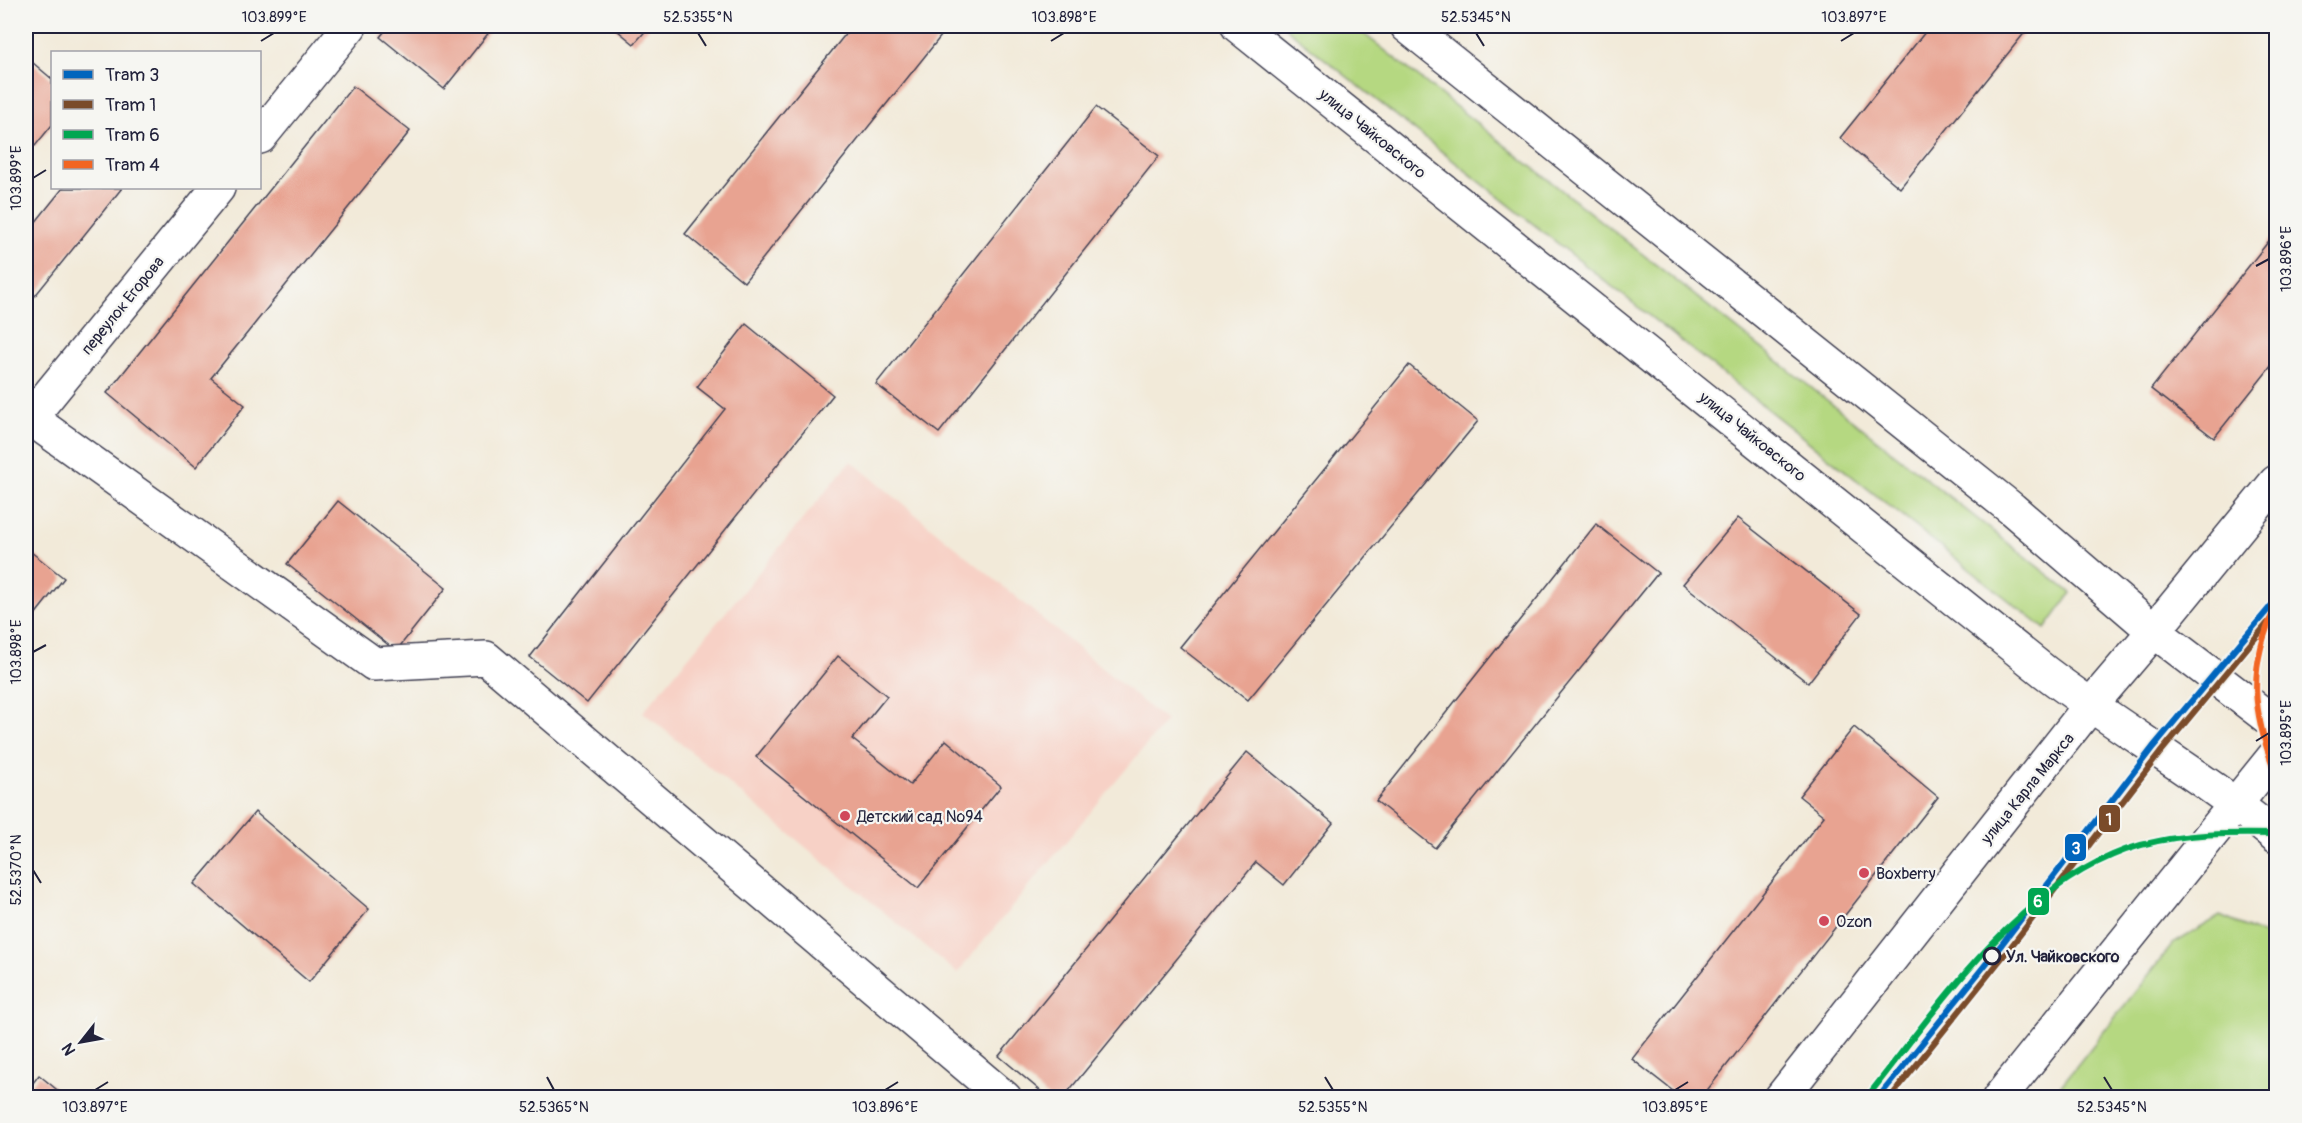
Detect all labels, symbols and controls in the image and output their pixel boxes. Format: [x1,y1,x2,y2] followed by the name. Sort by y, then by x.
[241,8,307,27] text: 103.899°E
[663,8,733,27] text: 52.5355°N
[1032,8,1097,27] text: 103.898°E
[1441,8,1511,27] text: 52.5345°N
[1821,8,1887,27] text: 103.897°E
[51,51,261,189] legend
[105,64,159,87] text: Tram 3
[1314,84,1430,183] street label: улица Чайковского
[105,94,156,117] text: Tram 1
[105,124,160,147] text: Tram 6
[7,145,26,211] text: 103.899°E
[105,154,160,177] text: Tram 4
[2277,226,2296,292] text: 103.896°E
[77,252,169,359] street label: переулок Егорова
[1694,387,1810,486] street label: улица Чайковского
[7,619,26,684] text: 103.898°E
[2277,700,2296,766] text: 103.895°E
[1976,729,2079,849] street label: улица Карла Маркса
[2098,804,2121,833] line badge: 1
[856,807,983,827] place label: Детский сад №94
[838,809,852,823] marker: Детский сад №94
[2106,810,2112,830] text: 1
[2064,833,2087,862] line badge: 3
[7,834,26,906] text: 52.5370°N
[2072,839,2081,859] text: 3
[1876,864,1936,884] place label: Boxberry
[1857,866,1871,880] marker: Boxberry
[2027,887,2050,916] line badge: 6
[2033,892,2043,912] text: 6
[1836,912,1872,932] place label: Ozon
[1817,914,1831,928] marker: Ozon
[1983,947,2001,965] marker: Ул. Чайковского
[2006,947,2120,967] place label: Ул. Чайковского
[51,1012,111,1072] north arrow
[58,1039,80,1059] text: N
[62,1098,128,1117] text: 103.897°E
[519,1098,589,1117] text: 52.5365°N
[852,1098,918,1117] text: 103.896°E
[1298,1098,1368,1117] text: 52.5355°N
[1642,1098,1708,1117] text: 103.895°E
[2077,1098,2147,1117] text: 52.5345°N

